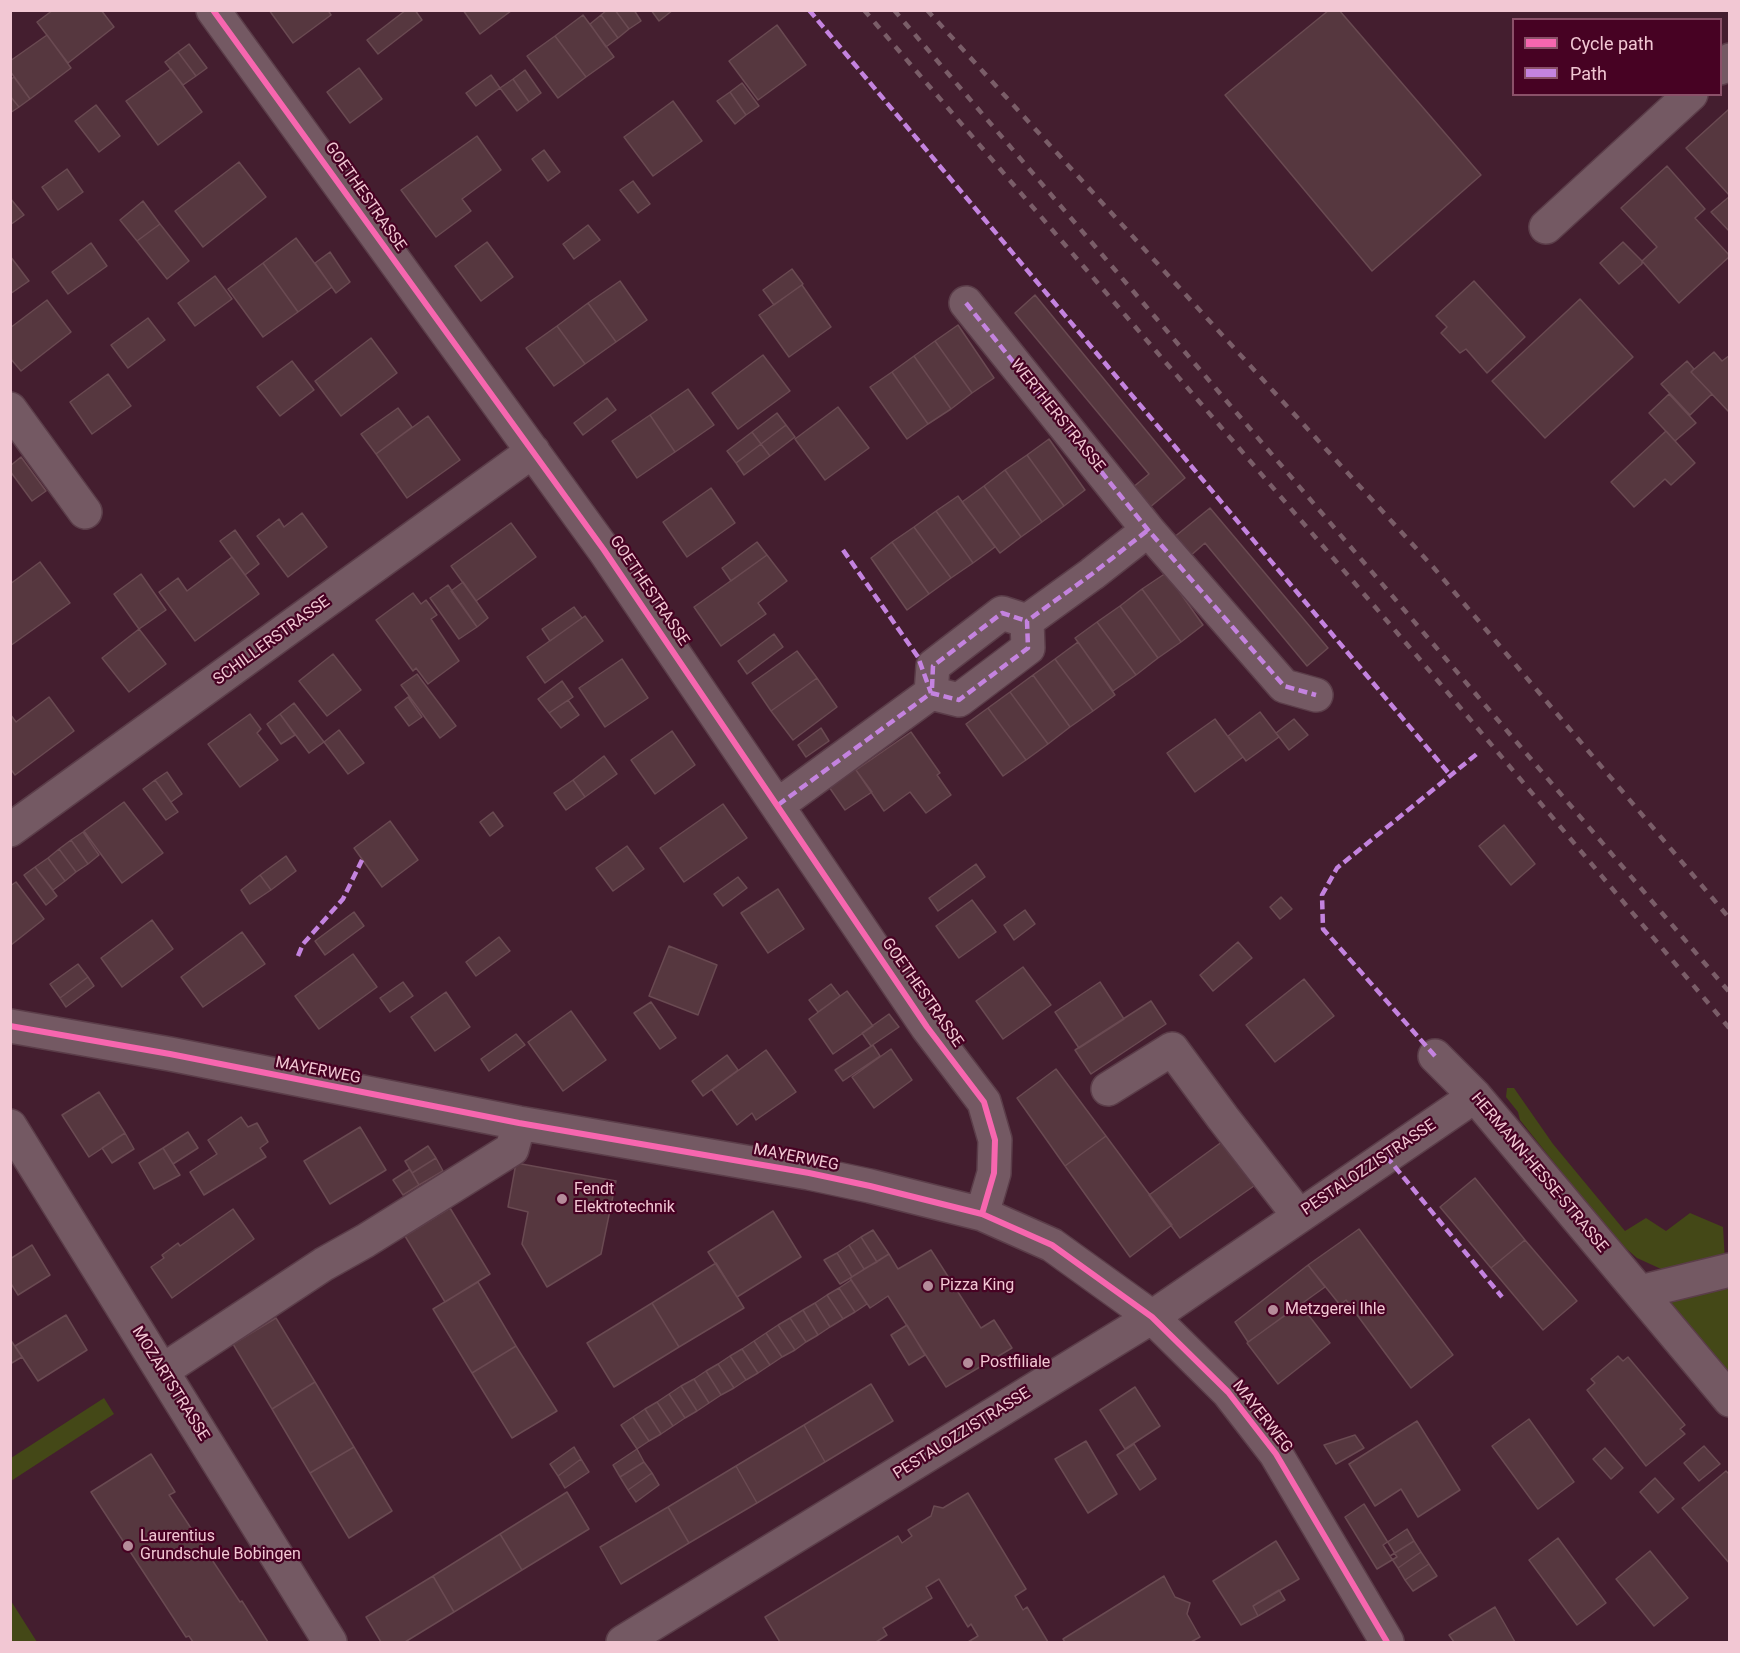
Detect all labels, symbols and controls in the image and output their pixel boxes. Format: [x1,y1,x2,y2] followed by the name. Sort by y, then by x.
[1512,18,1722,96] legend
[1570,33,1654,54] text: Cycle path
[1570,63,1607,84] text: Path
[320,139,410,255] street label: GOETHESTRASSE
[1006,356,1108,476] street label: WERTHERSTRASSE
[605,532,693,650] street label: GOETHESTRASSE
[210,592,334,690] street label: SCHILLERSTRASSE
[877,935,967,1051] street label: GOETHESTRASSE
[274,1053,362,1089] street label: MAYERWEG
[1467,1089,1611,1257] street label: HERMANN-HESSE-STRASSE
[1298,1116,1440,1220] street label: PESTALOZZISTRASSE
[752,1140,840,1176] street label: MAYERWEG
[574,1180,675,1218] place label: Fendt Elektrotechnik
[555,1192,569,1206] marker: Fendt Elektrotechnik
[940,1276,1014,1296] place label: Pizza King
[921,1279,935,1293] marker: Pizza King
[1285,1300,1385,1320] place label: Metzgerei Ihle
[1266,1303,1280,1317] marker: Metzgerei Ihle
[127,1323,213,1445] street label: MOZARTSTRASSE
[980,1353,1050,1373] place label: Postfiliale
[961,1356,975,1370] marker: Postfiliale
[1228,1377,1296,1457] street label: MAYERWEG
[890,1384,1034,1484] street label: PESTALOZZISTRASSE
[140,1527,301,1565] place label: Laurentius Grundschule Bobingen
[121,1539,135,1553] marker: Laurentius Grundschule Bobingen

